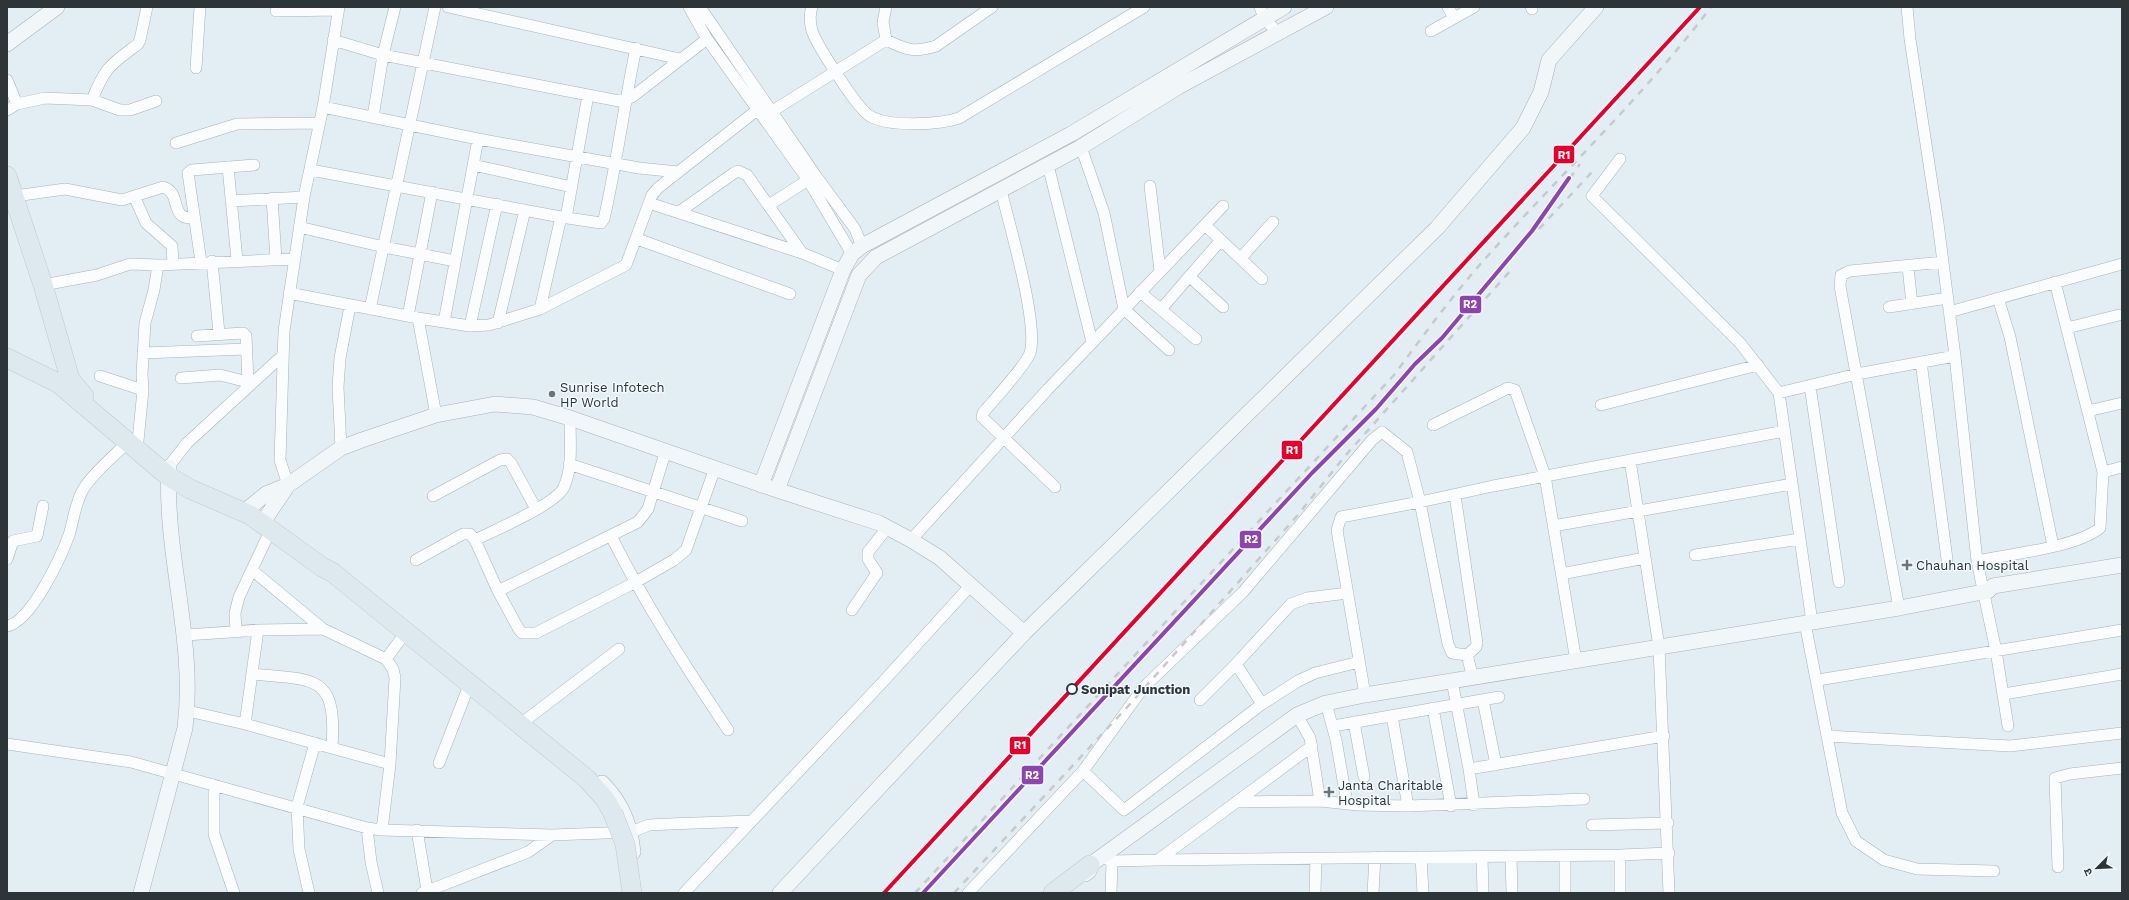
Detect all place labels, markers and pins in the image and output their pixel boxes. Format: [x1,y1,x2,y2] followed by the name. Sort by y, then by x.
[560,380,665,410] place label: Sunrise Infotech HP World
[547,389,557,399] marker: Sunrise Infotech HP World
[1916,558,2029,573] place label: Chauhan Hospital
[1901,559,1913,571] marker: Chauhan Hospital
[1081,682,1190,697] place label: Sonipat Junction
[1066,683,1078,695] marker: Sonipat Junction
[1338,778,1443,808] place label: Janta Charitable Hospital
[1323,786,1335,798] marker: Janta Charitable Hospital

